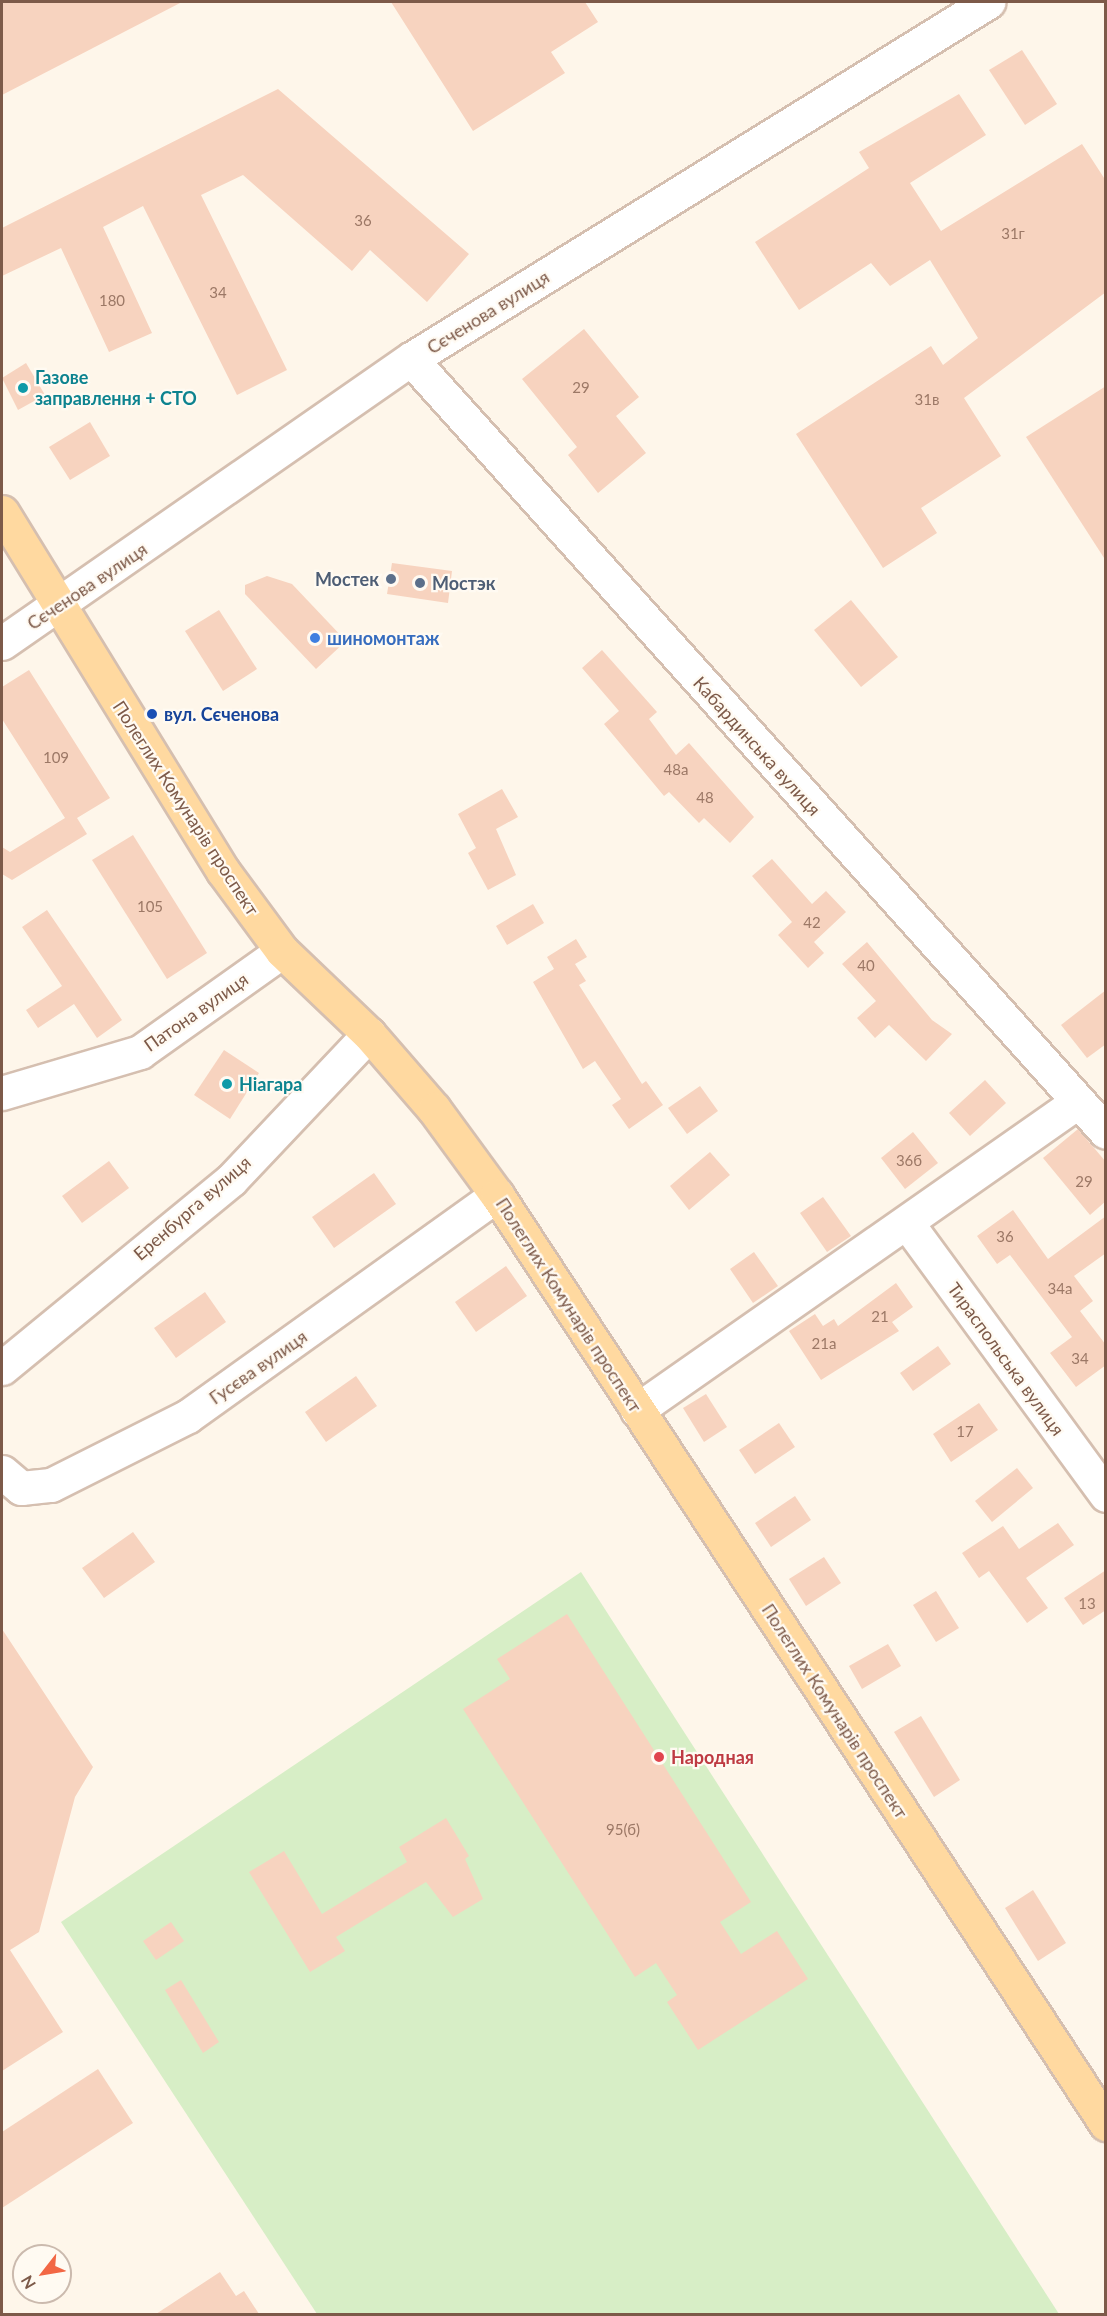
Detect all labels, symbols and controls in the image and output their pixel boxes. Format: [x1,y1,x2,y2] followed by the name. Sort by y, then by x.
[354,212,372,230] house number: 36
[1001,225,1025,243] house number: 31г
[423,266,553,358] street label: Сєченова вулиця
[209,284,227,302] house number: 34
[99,292,125,310] house number: 180
[35,367,197,410] place label: Газове заправлення + СТО
[572,379,590,397] house number: 29
[16,381,30,395] marker: Газове заправлення + СТО
[915,391,939,409] house number: 31в
[23,538,151,634] street label: Сєченова вулиця
[315,568,379,590] place label: Мостек
[384,572,398,586] marker: Мостек
[432,572,496,594] place label: Мостэк
[413,576,427,590] marker: Мостэк
[327,627,440,649] place label: шиномонтаж
[308,631,322,645] marker: шиномонтаж
[689,672,825,820] street label: Кабардинська вулиця
[108,697,264,919] street label: Полеглих Комунарів проспект
[164,703,279,725] place label: вул. Сєченова
[145,707,159,721] marker: вул. Сєченова
[43,749,69,767] house number: 109
[664,761,688,779] house number: 48а
[696,789,714,807] house number: 48
[137,898,163,916] house number: 105
[803,914,821,932] house number: 42
[857,957,875,975] house number: 40
[140,968,252,1056] street label: Патона вулиця
[239,1073,302,1095] place label: Ніагара
[220,1077,234,1091] marker: Ніагара
[129,1151,255,1265] street label: Еренбурга вулиця
[896,1152,922,1170] house number: 36б
[1075,1173,1093,1191] house number: 29
[491,1194,647,1416] street label: Полеглих Комунарів проспект
[996,1228,1014,1246] house number: 36
[943,1278,1069,1440] street label: Тираспольська вулиця
[1048,1280,1072,1298] house number: 34а
[871,1308,889,1326] house number: 21
[205,1325,311,1409] street label: Гусєва вулиця
[812,1335,836,1353] house number: 21а
[1071,1350,1089,1368] house number: 34
[956,1423,974,1441] house number: 17
[1078,1595,1096,1613] house number: 13
[757,1600,913,1822] street label: Полеглих Комунарів проспект
[671,1746,754,1768] place label: Народная
[652,1750,666,1764] marker: Народная
[606,1821,640,1839] house number: 95(б)
[12,2244,72,2304] north arrow
[17,2272,39,2293] text: N

